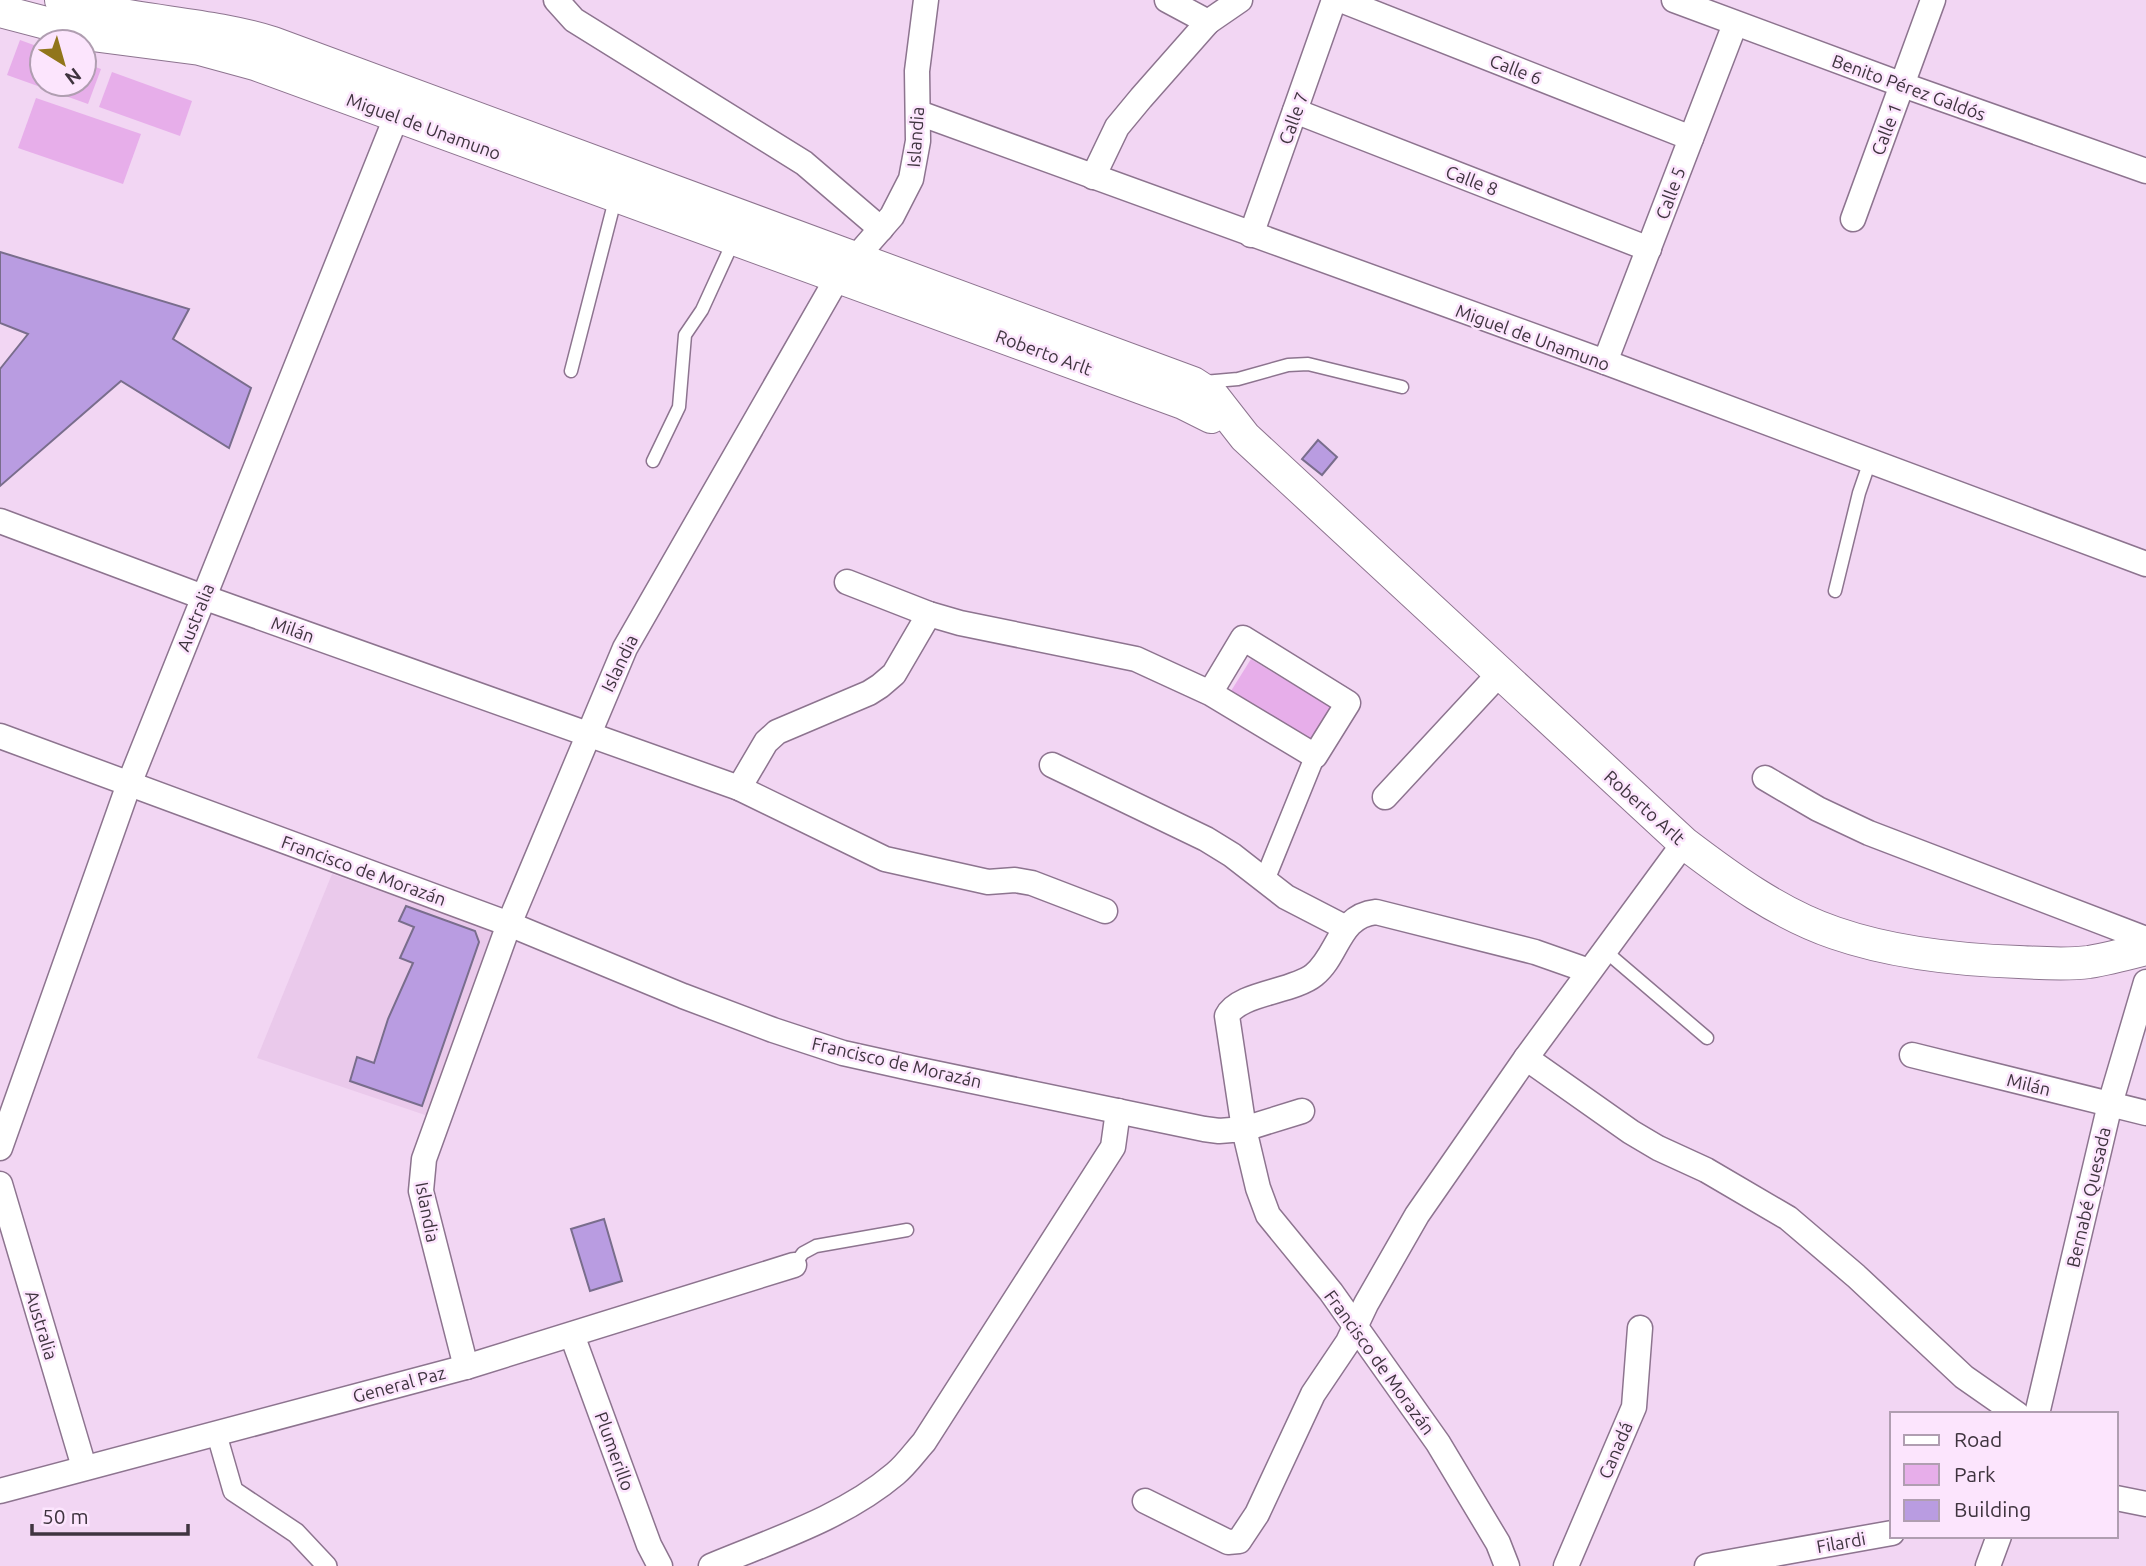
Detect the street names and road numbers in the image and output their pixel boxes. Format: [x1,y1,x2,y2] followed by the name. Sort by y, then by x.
[1487,50,1545,88] street label: Calle 6
[1829,50,1989,124] street label: Benito Pérez Galdós
[344,89,504,163] street label: Miguel de Unamuno
[1274,89,1312,147] street label: Calle 7
[1867,100,1905,158] street label: Calle 1
[903,106,927,168] street label: Islandia
[1443,161,1501,199] street label: Calle 8
[1651,164,1689,222] street label: Calle 5
[1453,300,1613,374] street label: Miguel de Unamuno
[993,325,1095,379] street label: Roberto Arlt
[172,580,218,654] street label: Australia
[269,612,317,646] street label: Milán
[597,631,641,695] street label: Islandia
[1601,766,1689,848] street label: Roberto Arlt
[279,831,449,909] street label: Francisco de Morazán
[810,1033,984,1091] street label: Francisco de Morazán
[2005,1069,2053,1099] street label: Milán
[2062,1125,2115,1269] street label: Bernabé Quesada
[412,1180,444,1244] street label: Islandia
[1321,1286,1439,1438] street label: Francisco de Morazán
[22,1288,62,1362] street label: Australia
[350,1362,448,1406] street label: General Paz
[592,1409,638,1493] street label: Plumerillo
[1594,1419,1636,1481] street label: Canadá
[1815,1528,1867,1556] street label: Filardi

